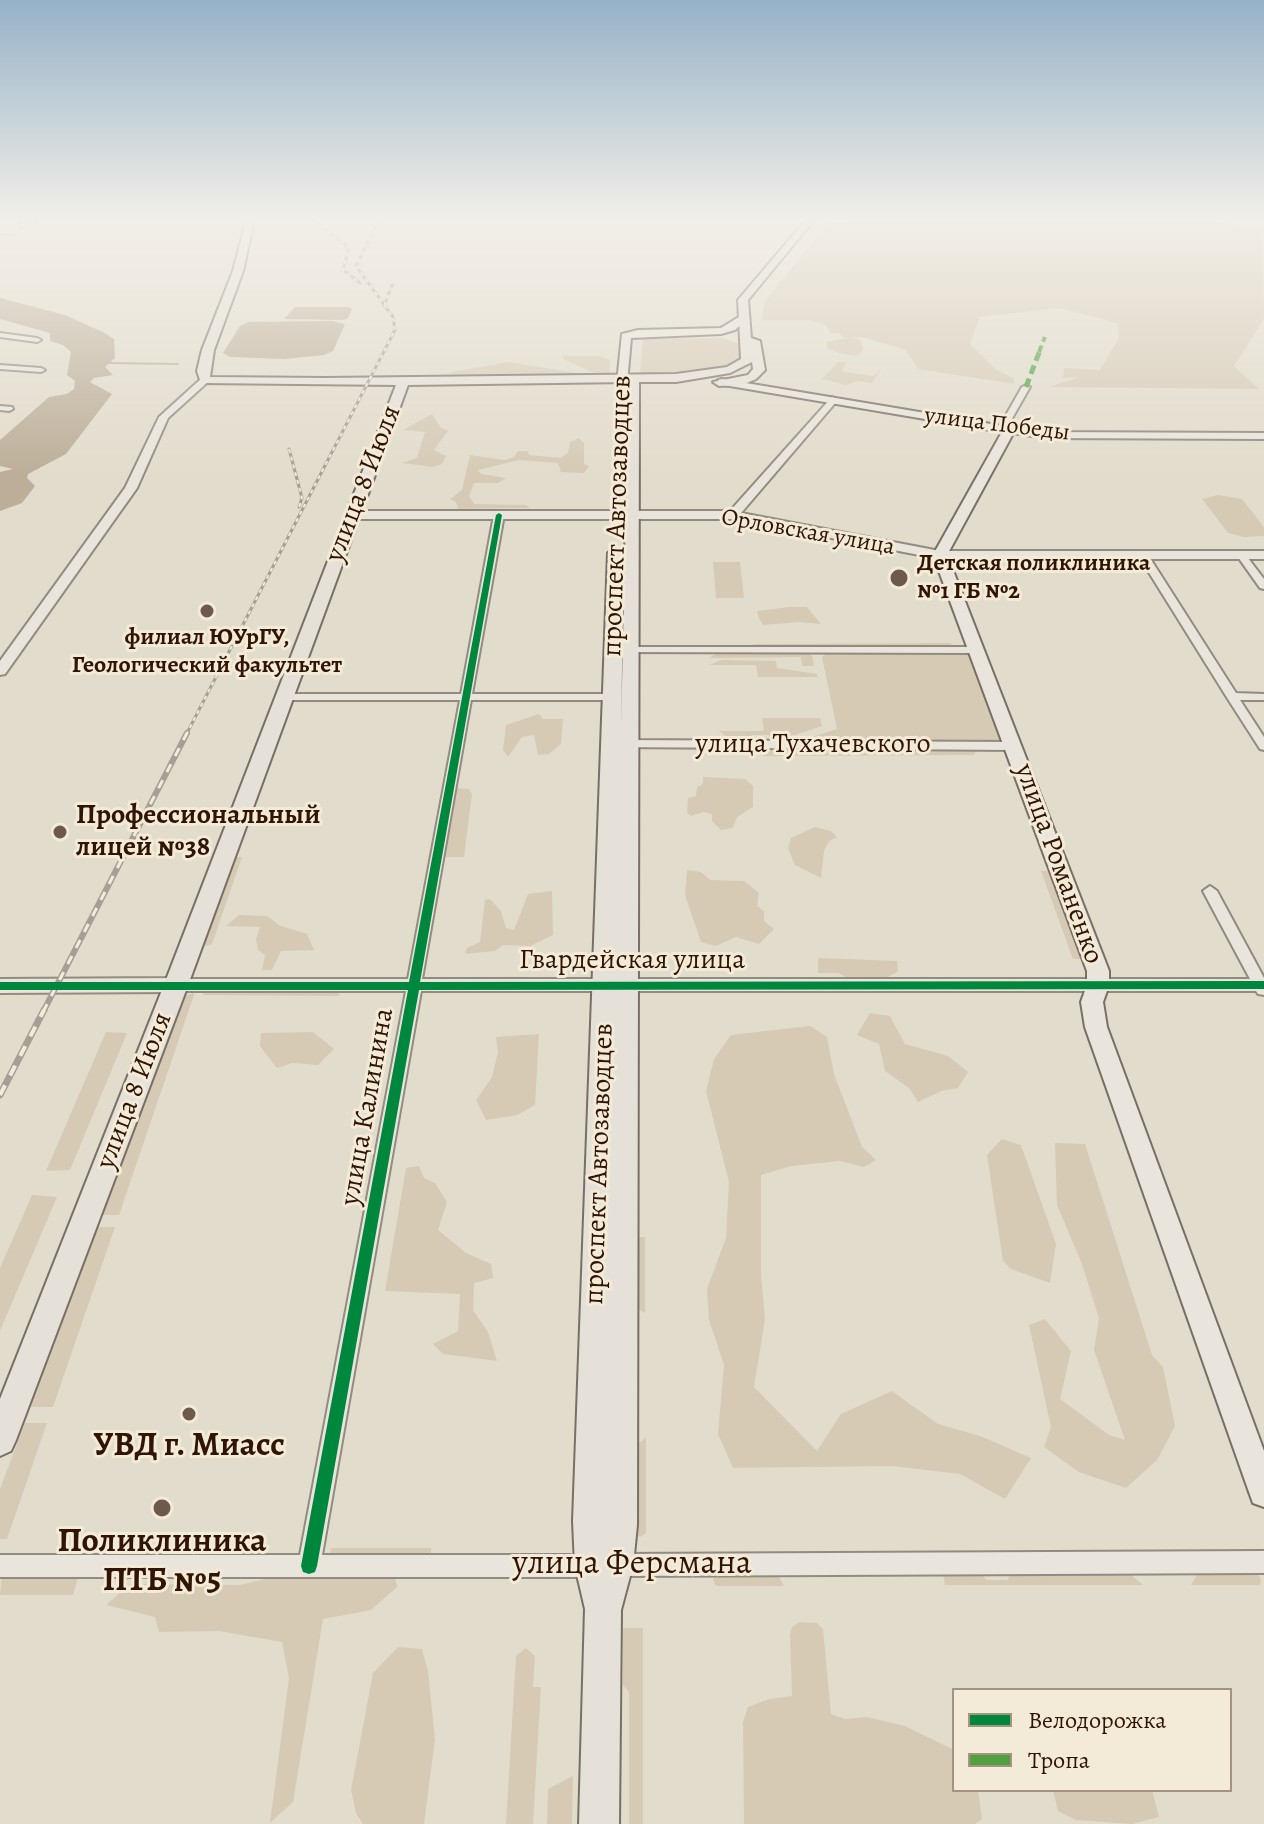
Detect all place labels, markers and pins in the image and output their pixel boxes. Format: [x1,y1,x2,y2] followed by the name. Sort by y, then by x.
[917,550,1150,606] place label: Детская поликлиника №1 ГБ №2
[888,567,910,589] marker: Детская поликлиника №1 ГБ №2
[198,602,216,620] marker: филиал ЮУрГУ, Геологический факультет
[72,624,342,680] place label: филиал ЮУрГУ, Геологический факультет
[76,799,321,865] place label: Профессиональный лицей №38
[51,823,69,841] marker: Профессиональный лицей №38
[180,1405,198,1423] marker: УВД г. Миасс
[93,1427,285,1467] place label: УВД г. Миасс
[151,1497,173,1519] marker: Поликлиника ПТБ №5
[58,1523,266,1602] place label: Поликлиника ПТБ №5

